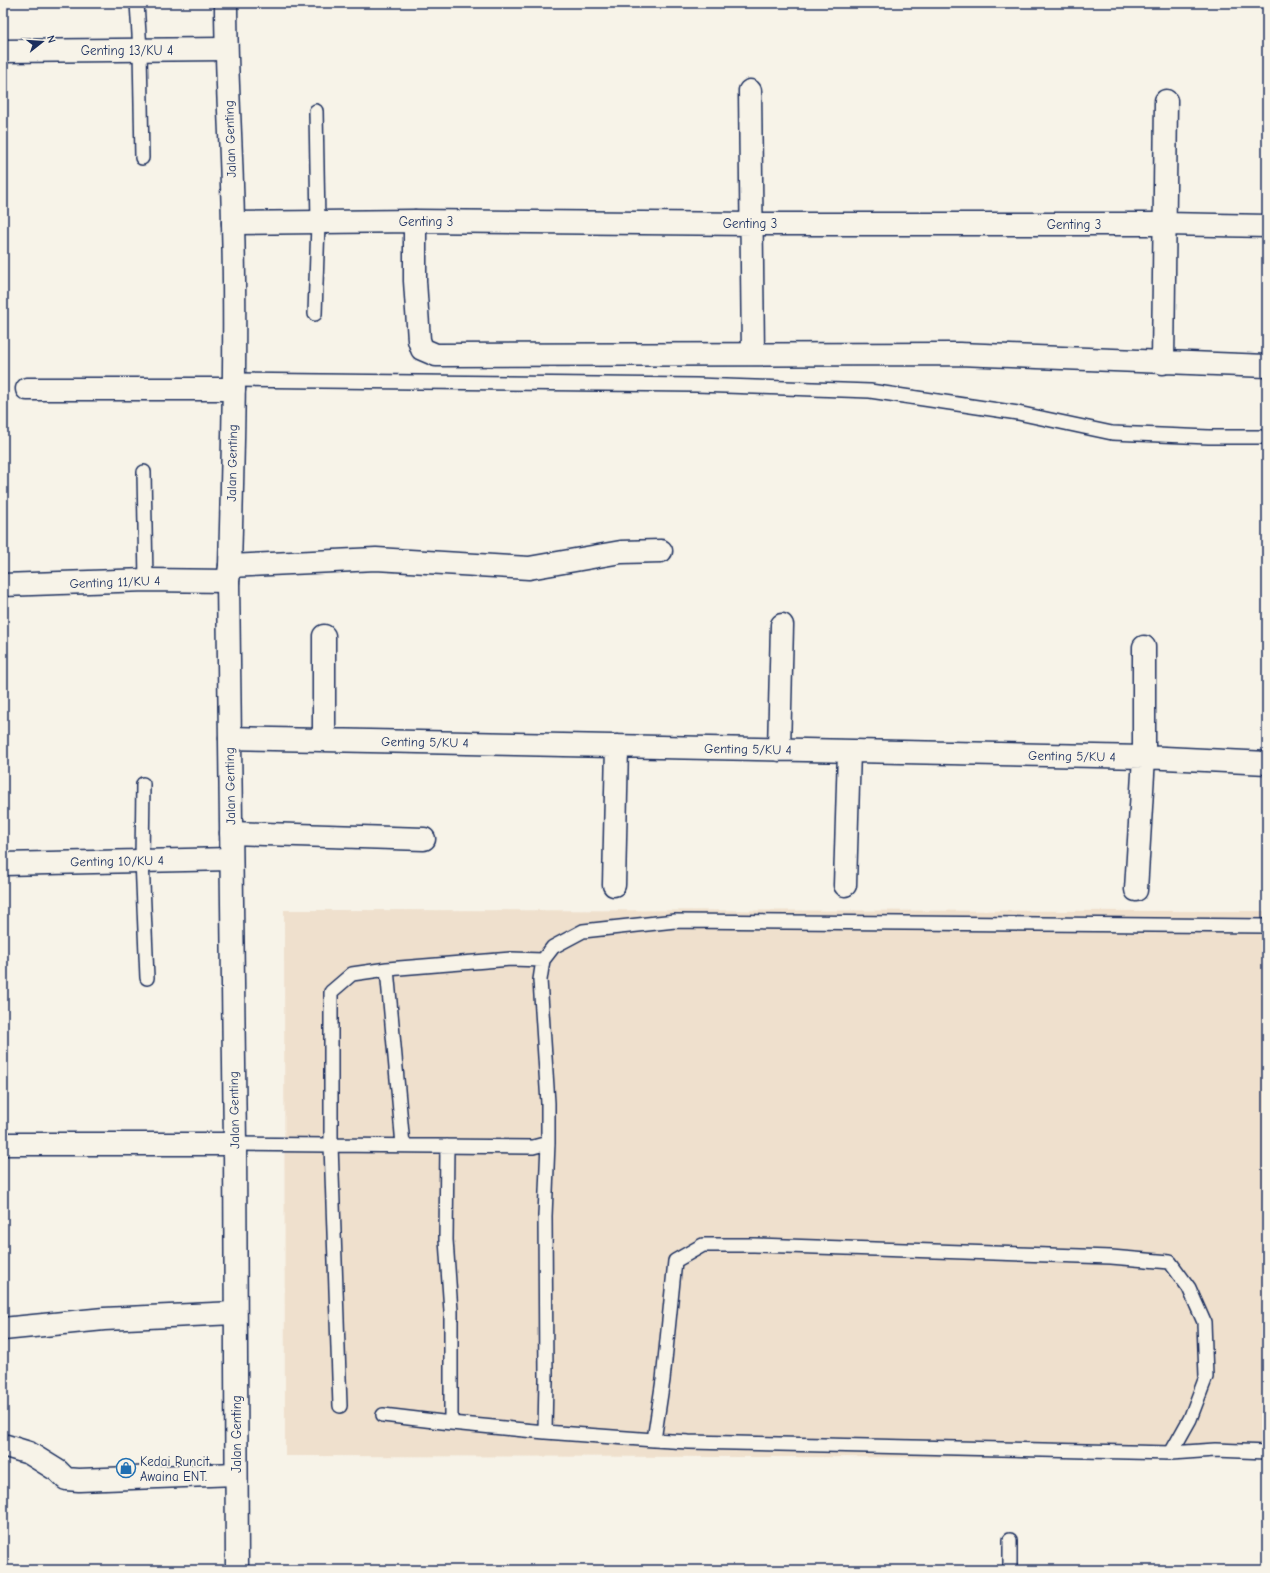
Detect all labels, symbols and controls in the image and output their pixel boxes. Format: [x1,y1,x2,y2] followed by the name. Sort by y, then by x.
[22,22,62,62] north arrow
[44,34,58,45] text: N
[81,43,173,58] street label: Genting 13/KU 4
[221,100,239,178] street label: Jalan Genting
[399,214,453,229] street label: Genting 3
[723,216,777,231] street label: Genting 3
[1047,217,1101,232] street label: Genting 3
[224,424,240,502] street label: Jalan Genting
[69,573,161,591] street label: Genting 11/KU 4
[381,734,469,750] street label: Genting 5/KU 4
[704,741,792,757] street label: Genting 5/KU 4
[222,747,238,825] street label: Jalan Genting
[1028,748,1116,764] street label: Genting 5/KU 4
[70,853,164,869] street label: Genting 10/KU 4
[226,1071,242,1149] street label: Jalan Genting
[229,1395,244,1473] street label: Jalan Genting
[140,1454,210,1484] place label: Kedai Runcit Awaina ENT.
[115,1457,137,1479] shop icon: Kedai Runcit Awaina ENT.

